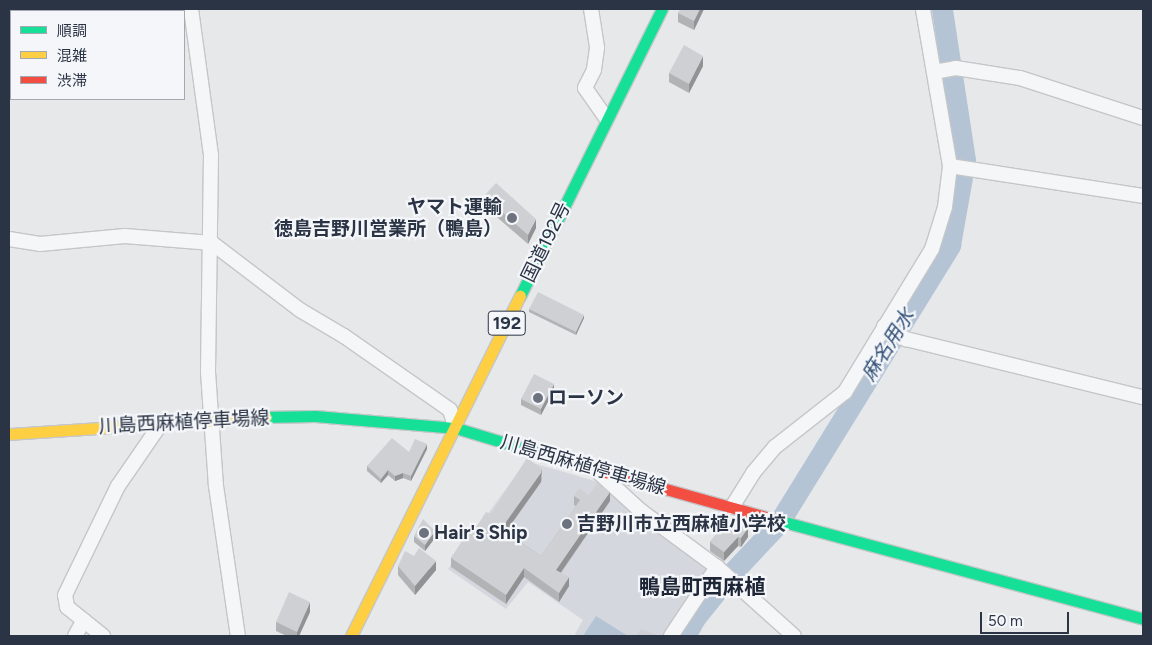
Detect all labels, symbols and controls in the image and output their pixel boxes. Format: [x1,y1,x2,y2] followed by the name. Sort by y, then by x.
[10,10,185,100] legend
[57,22,87,40] text: 順調
[57,47,87,65] text: 混雑
[57,72,87,90] text: 渋滞
[274,196,502,240] place label: ヤマト運輸 徳島吉野川営業所（鴨島）
[517,198,575,286] street label: 国道192号
[506,212,518,224] marker: ヤマト運輸 徳島吉野川営業所（鴨島）
[857,305,919,385] water label: 麻名用水
[487,307,527,338] road number: 192
[548,387,624,409] place label: ローソン
[532,392,544,404] marker: ローソン
[98,406,270,438] street label: 川島西麻植停車場線
[498,430,668,500] street label: 川島西麻植停車場線
[577,513,786,535] place label: 吉野川市立西麻植小学校
[561,518,573,530] marker: 吉野川市立西麻植小学校
[434,522,527,544] place label: Hair's Ship
[418,527,430,539] marker: Hair's Ship
[639,574,765,600] district label: 鴨島町西麻植
[982,602,1071,634] scale bar
[988,612,1023,630] text: 50 m

